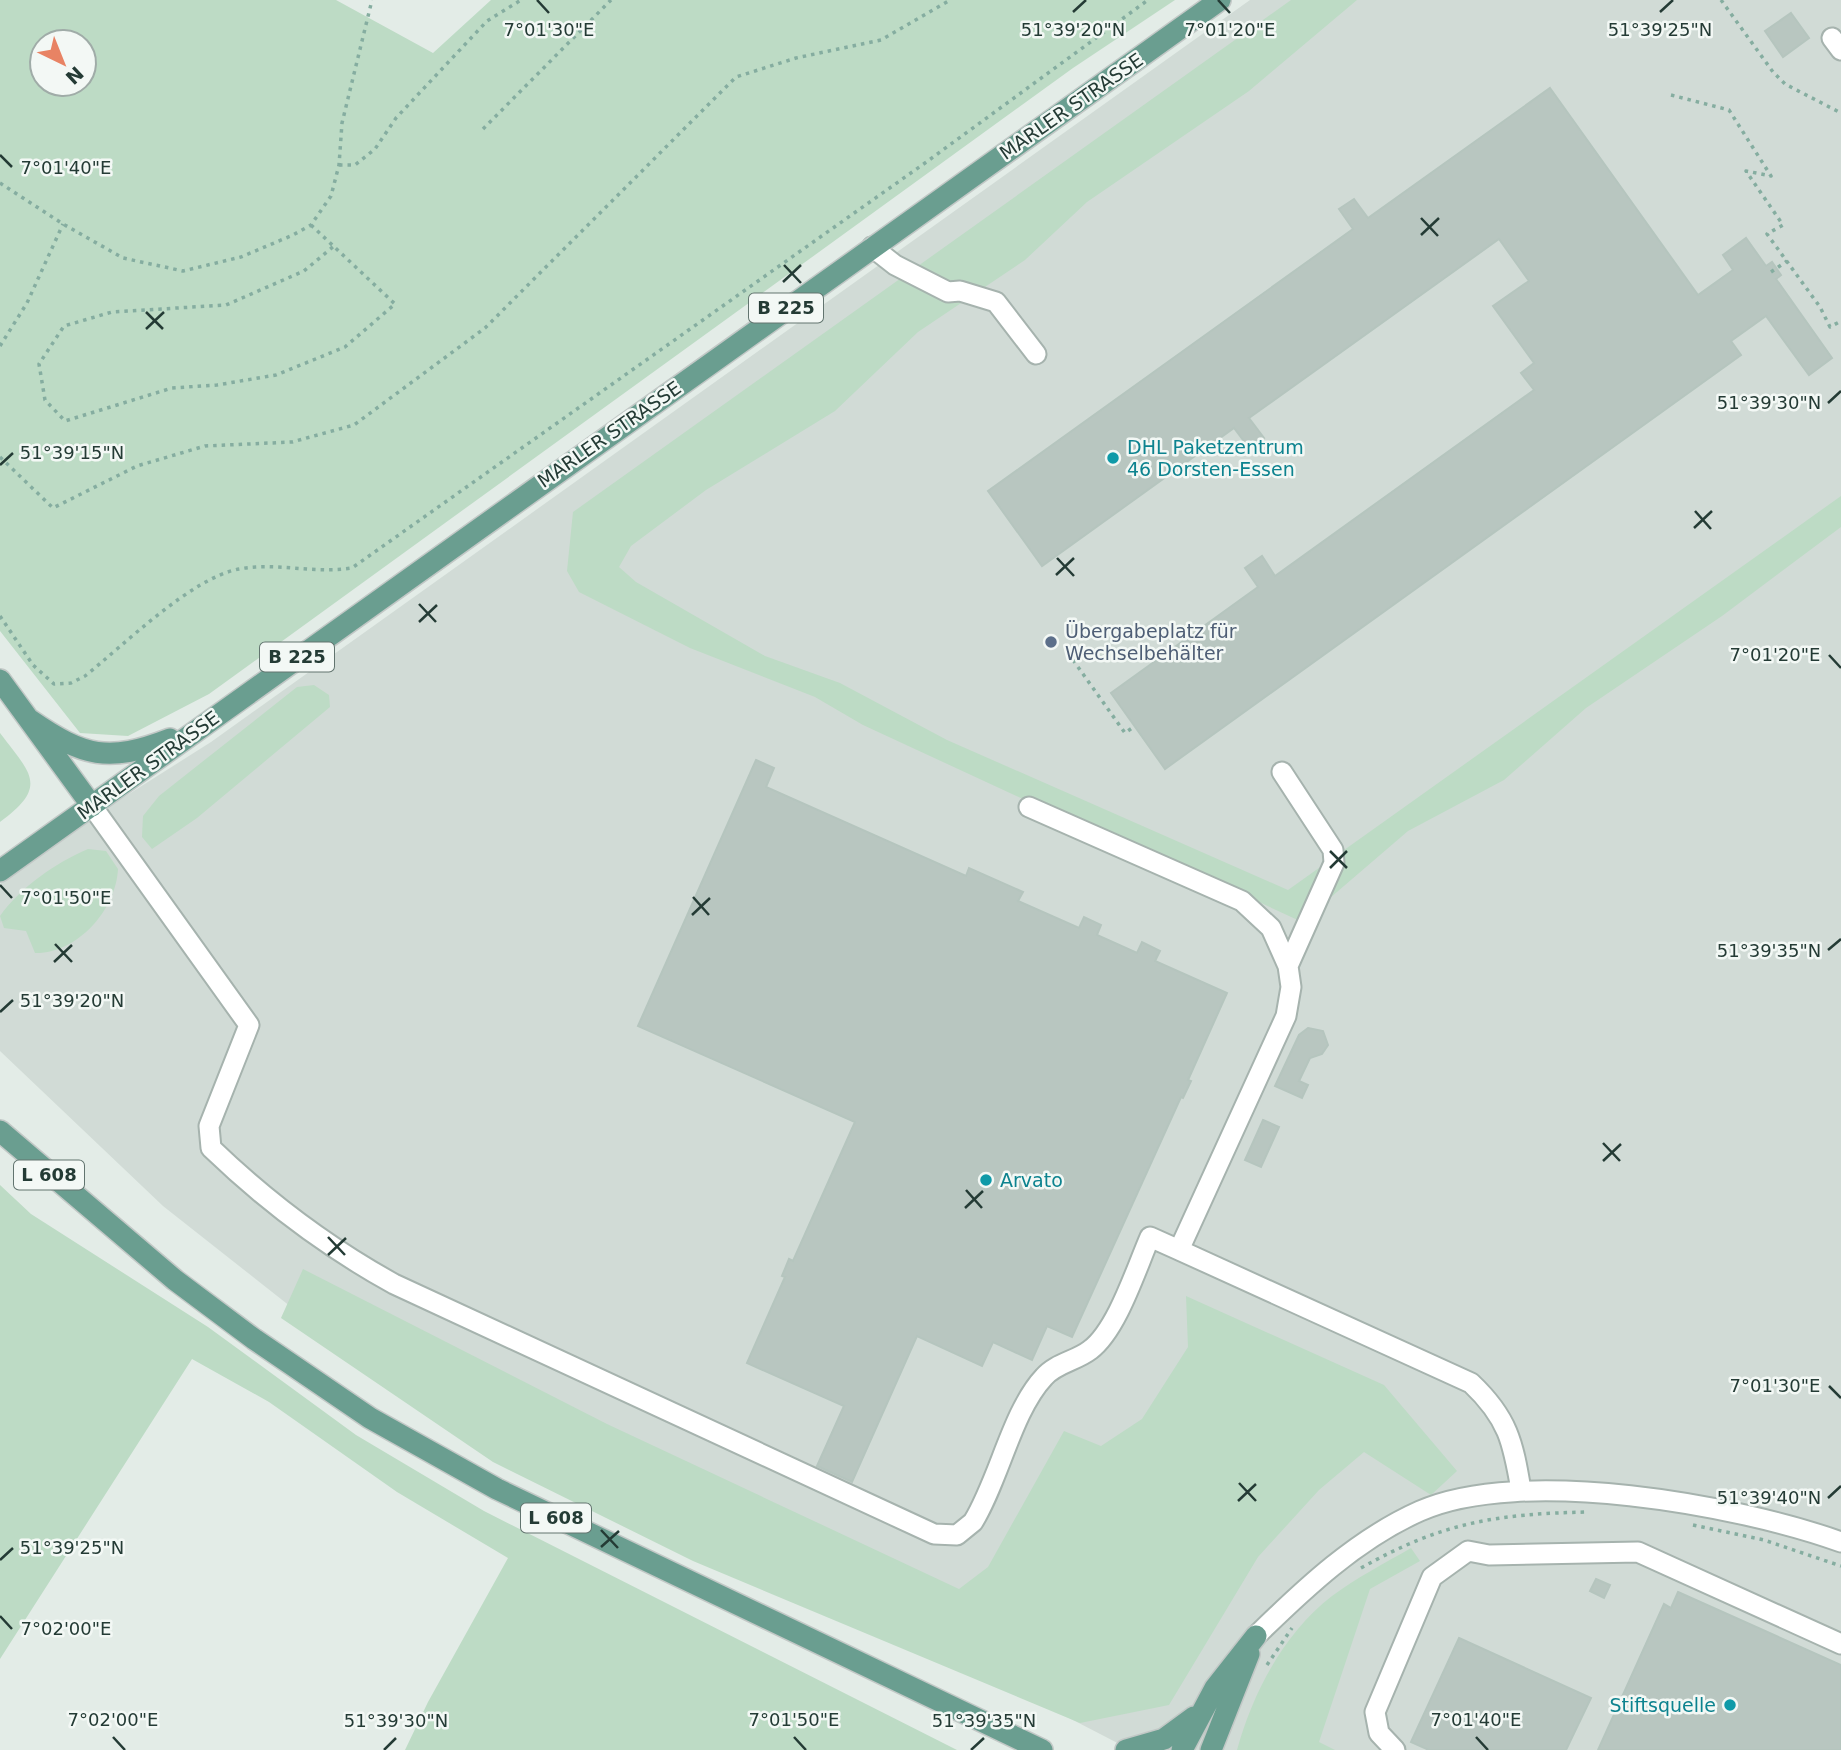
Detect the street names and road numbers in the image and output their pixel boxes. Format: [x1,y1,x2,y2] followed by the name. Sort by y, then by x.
[995,48,1147,164] street label: MARLER STRASSE
[749,294,823,322] road number: B 225
[533,376,685,492] street label: MARLER STRASSE
[260,642,334,672] road number: B 225
[73,706,223,824] street label: MARLER STRASSE
[14,1160,84,1190] road number: L 608
[521,1504,591,1532] road number: L 608

